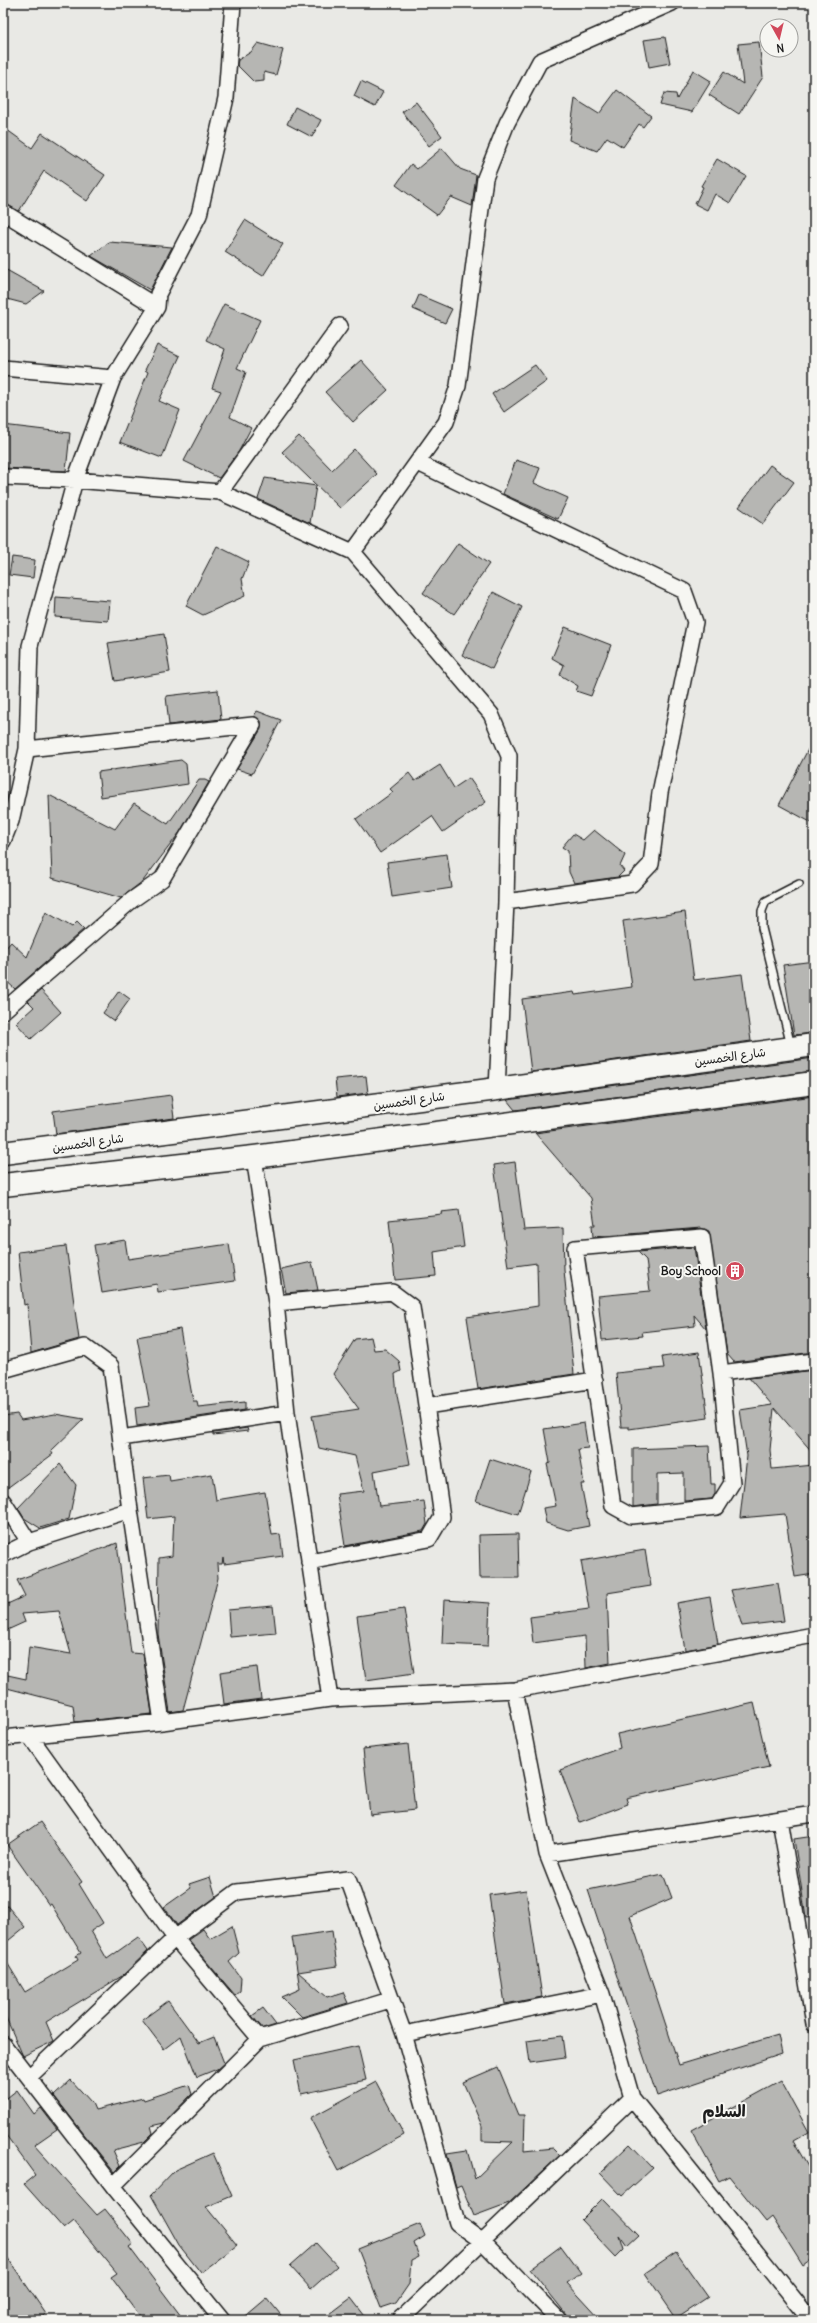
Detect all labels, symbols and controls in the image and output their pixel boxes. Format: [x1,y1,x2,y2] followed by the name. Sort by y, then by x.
[759,18,799,58] north arrow
[776,40,785,55] text: N
[693,1044,767,1071] street label: شارع الخمسين
[372,1088,446,1115] street label: شارع الخمسين
[51,1130,125,1157] street label: شارع الخمسين
[724,1260,746,1282] building icon: Boy School
[661,1263,721,1279] place label: Boy School
[702,2101,746,2124] district label: السلام

